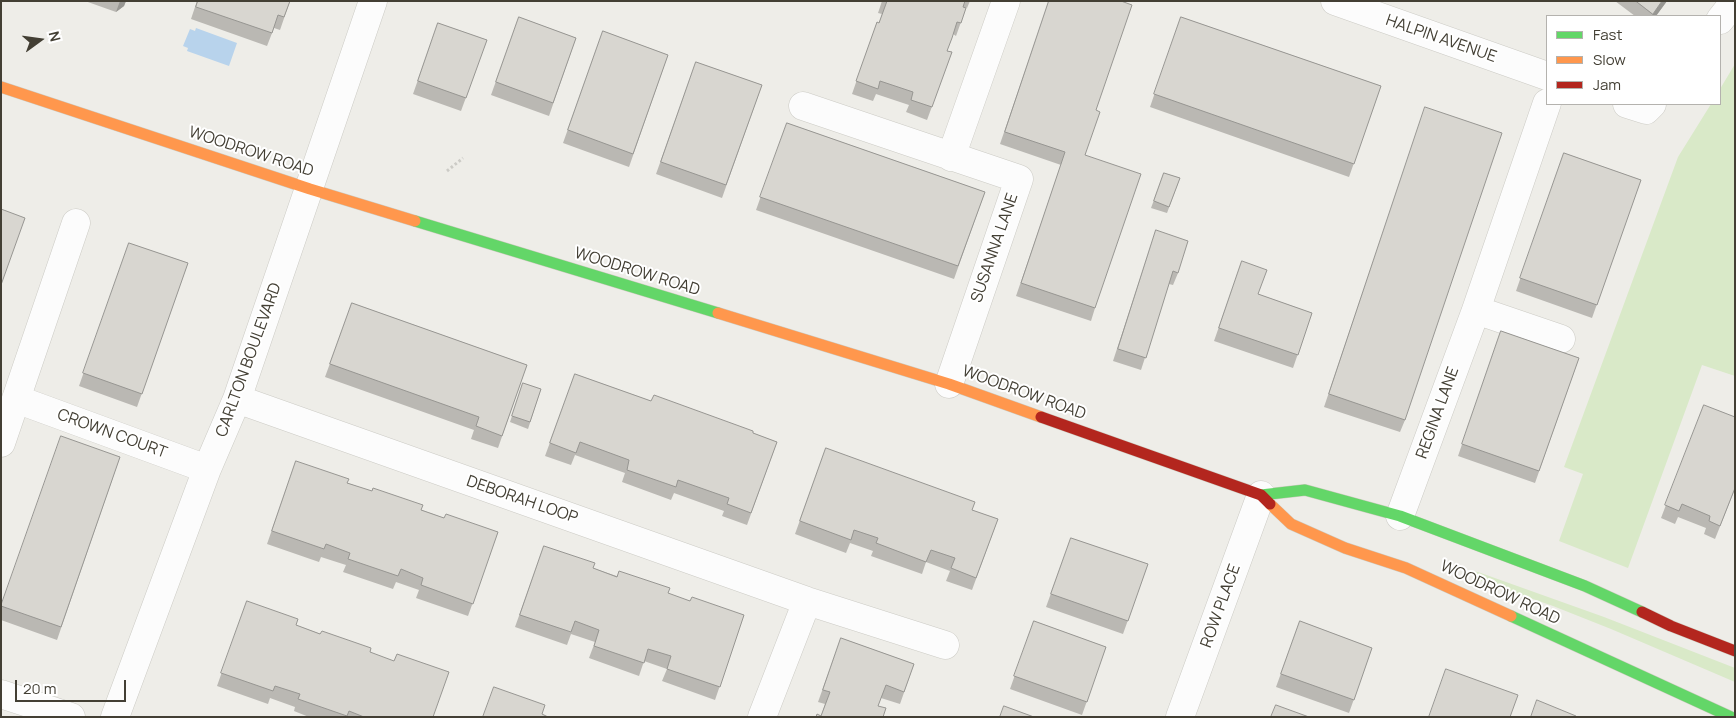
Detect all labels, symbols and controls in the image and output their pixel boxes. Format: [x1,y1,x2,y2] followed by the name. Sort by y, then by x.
[1383,11,1499,67] street label: HALPIN AVENUE
[15,15,65,65] north arrow
[1546,15,1721,105] legend
[1593,24,1622,45] text: Fast
[45,29,65,43] text: N
[1593,49,1626,70] text: Slow
[1593,74,1621,95] text: Jam
[186,123,316,181] street label: WOODROW ROAD
[967,191,1023,305] street label: SUSANNA LANE
[572,244,702,300] street label: WOODROW ROAD
[212,280,286,440] street label: CARLTON BOULEVARD
[960,362,1088,424] street label: WOODROW ROAD
[1412,364,1464,462] street label: REGINA LANE
[54,405,170,463] street label: CROWN COURT
[464,472,580,528] street label: DEBORAH LOOP
[1437,557,1563,629] street label: WOODROW ROAD
[1197,562,1245,650] street label: ROW PLACE
[18,670,129,702] scale bar
[23,678,56,699] text: 20 m

